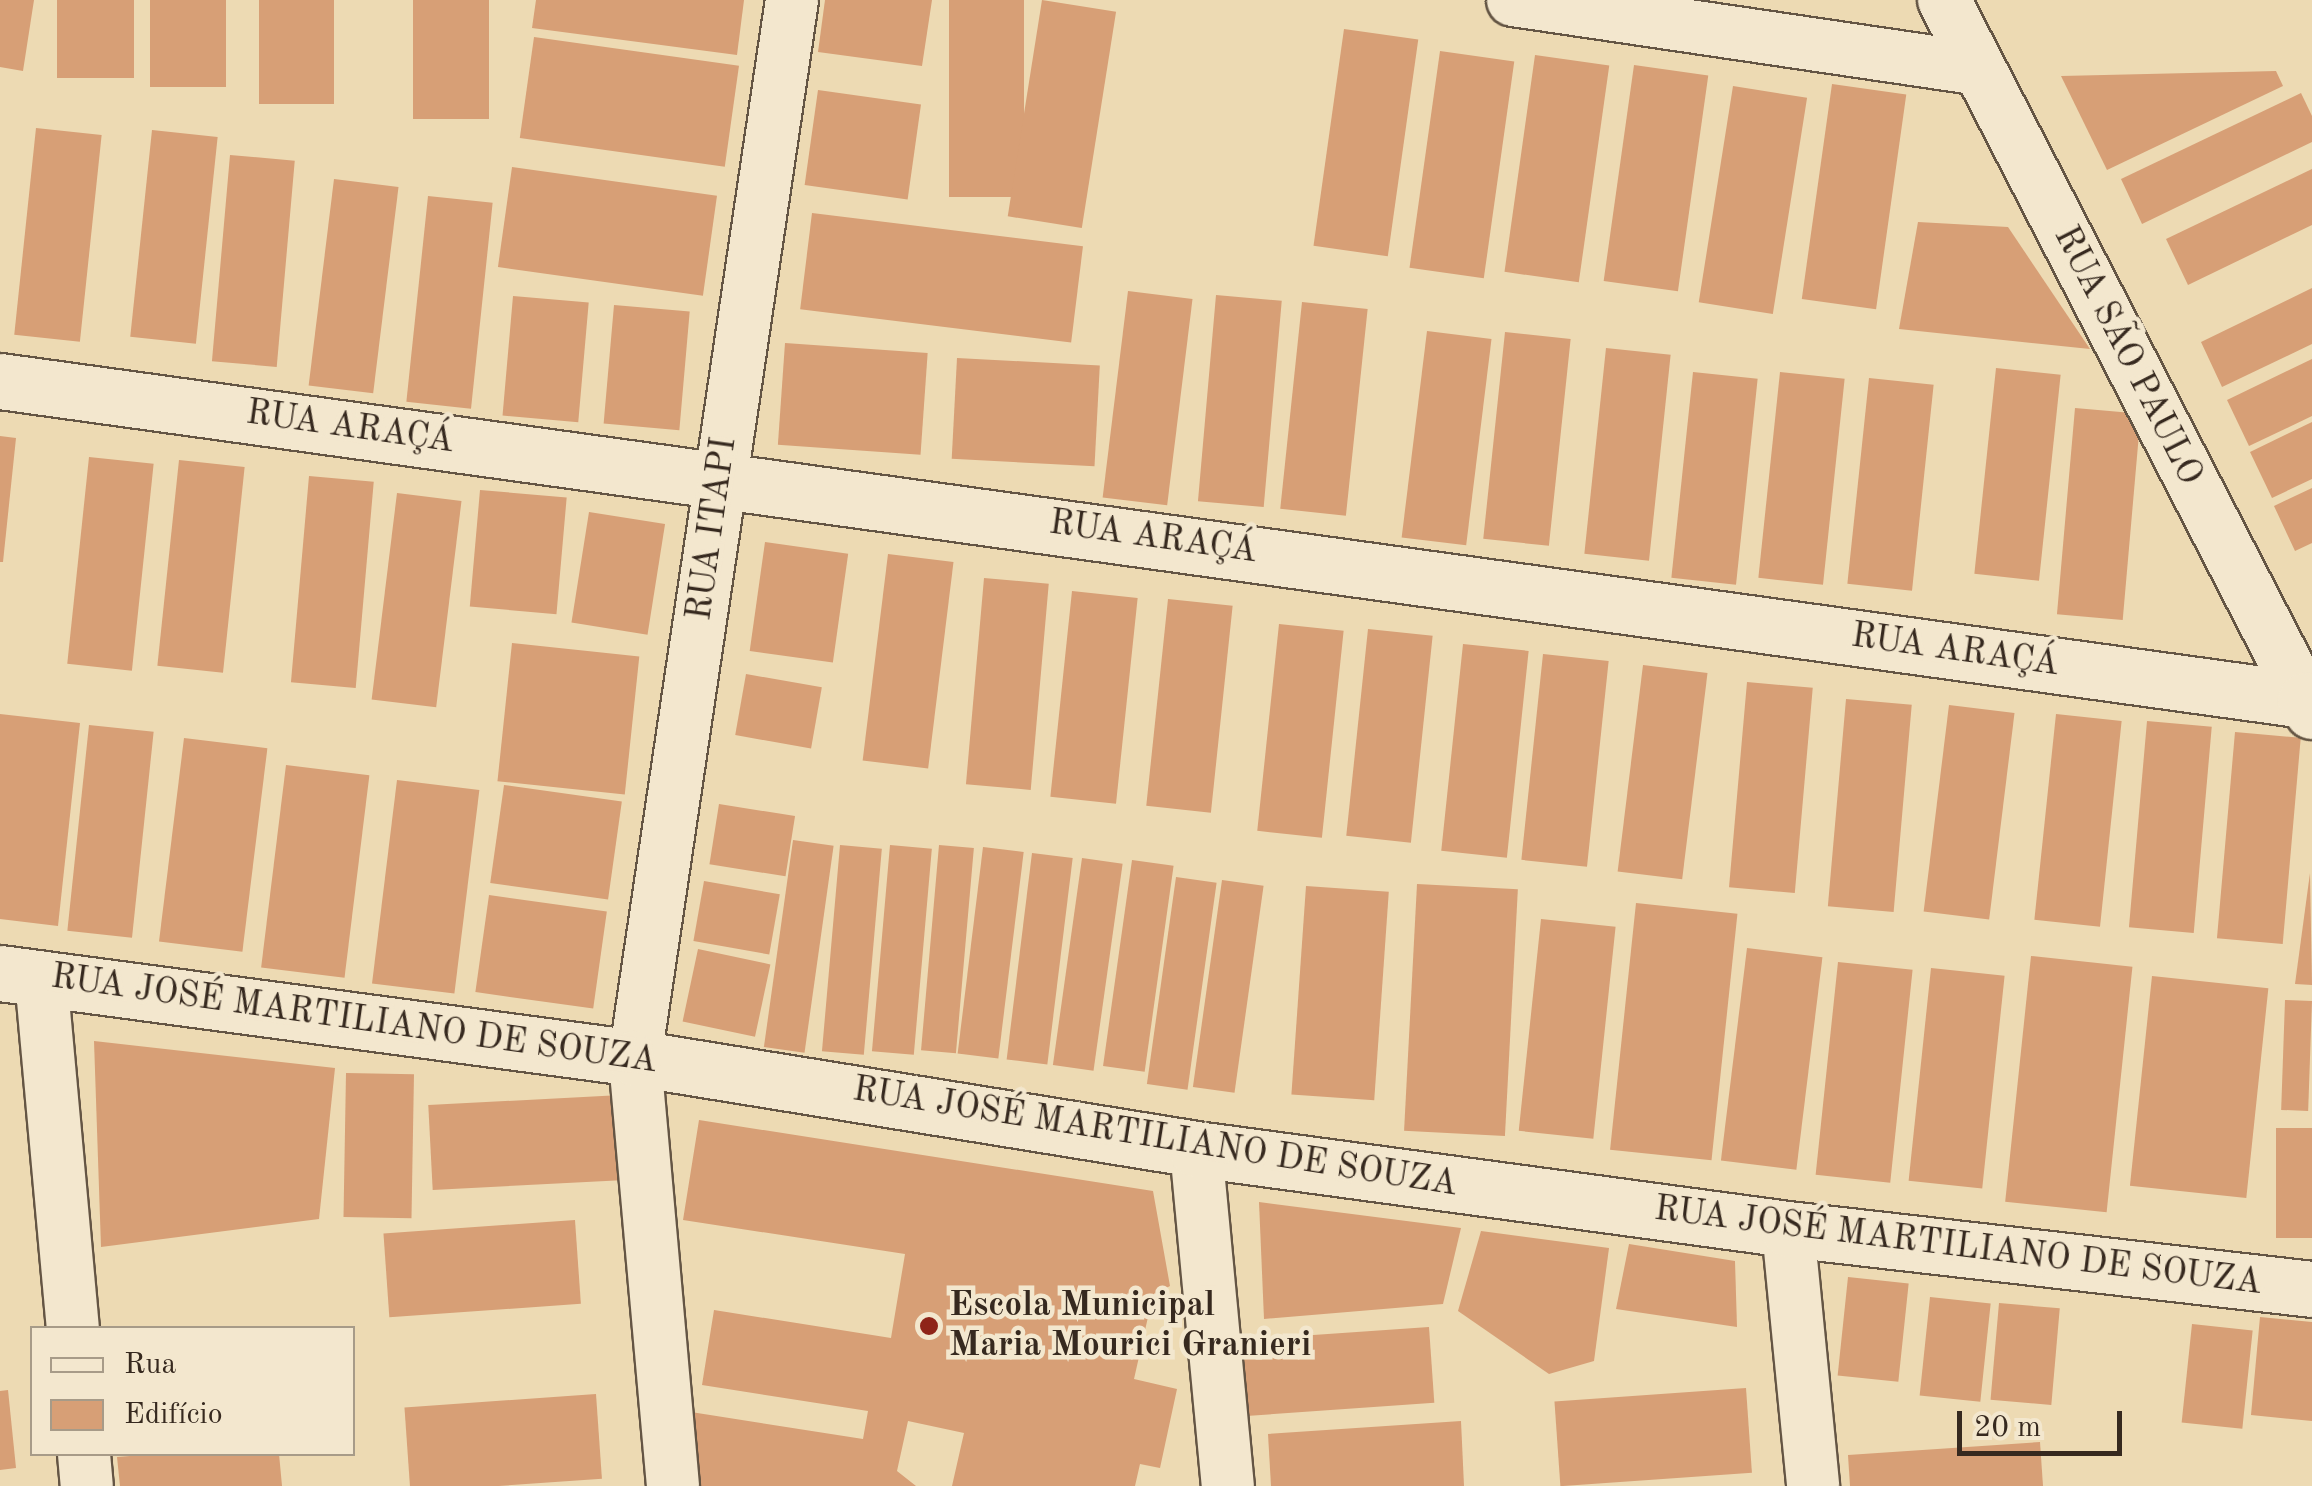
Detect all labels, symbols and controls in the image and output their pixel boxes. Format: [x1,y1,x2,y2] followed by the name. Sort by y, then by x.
[2044,220,2210,492] street label: RUA SÃO PAULO
[243,393,457,463] street label: RUA ARAÇÁ
[679,435,747,623] street label: RUA ITAPI
[1046,503,1260,573] street label: RUA ARAÇÁ
[1848,616,2062,686] street label: RUA ARAÇÁ
[48,957,660,1083] street label: RUA JOSÉ MARTILIANO DE SOUZA
[850,1069,1460,1207] street label: RUA JOSÉ MARTILIANO DE SOUZA
[1652,1189,2264,1305] street label: RUA JOSÉ MARTILIANO DE SOUZA
[949,1285,1311,1367] place label: Escola Municipal Maria Mourici Granieri
[918,1315,940,1337] marker: Escola Municipal Maria Mourici Granieri
[30,1326,355,1456] legend
[124,1350,176,1380] text: Rua
[1962,1391,2127,1453] scale bar
[124,1400,223,1430] text: Edifício
[1974,1413,2041,1443] text: 20 m

